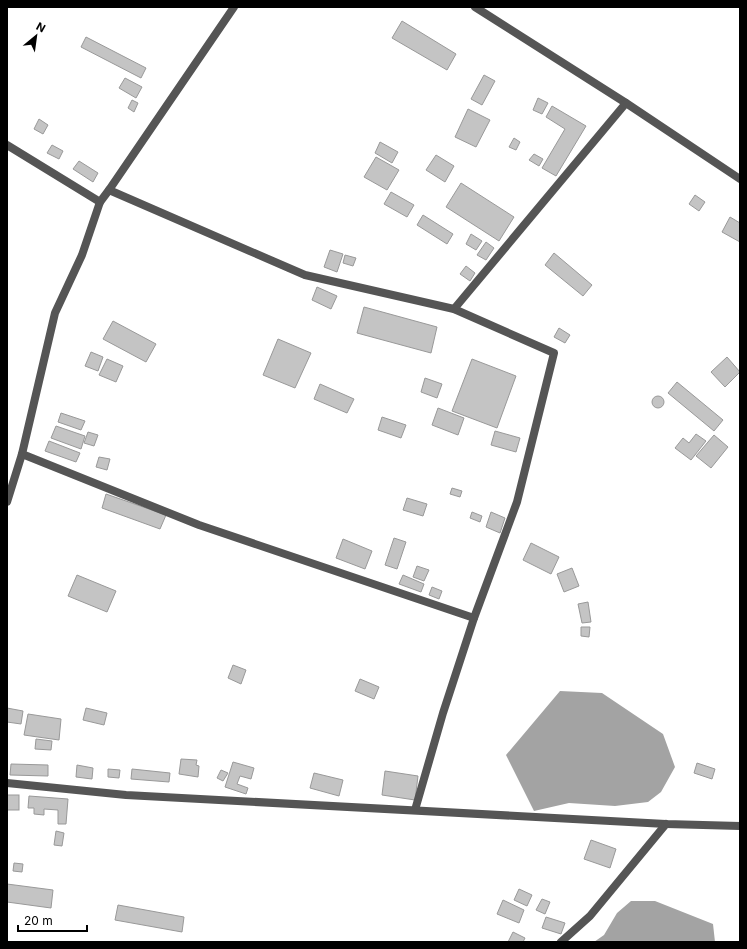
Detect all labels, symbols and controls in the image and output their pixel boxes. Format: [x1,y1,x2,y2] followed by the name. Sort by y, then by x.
[16,16,56,56] north arrow
[34,19,48,35] text: N
[18,907,87,933] scale bar
[24,913,53,928] text: 20 m

